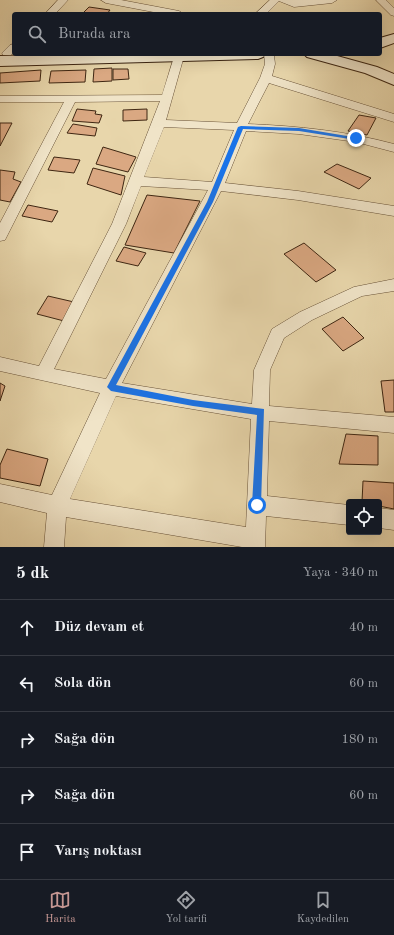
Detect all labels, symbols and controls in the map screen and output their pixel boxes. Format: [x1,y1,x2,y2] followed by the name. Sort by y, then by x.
[12,12,382,56] search box
[26,23,48,45] icon: search
[58,27,130,42] text: Burada ara
[347,129,365,147] route end
[248,496,266,514] route start
[346,499,382,535] map controls
[346,499,382,535] button: locate
[16,565,49,582] text: 5 dk
[303,566,378,579] text: Yaya · 340 m
[16,617,38,639] icon: ahead
[54,620,144,635] text: Düz devam et
[349,621,378,634] text: 40 m
[16,673,38,695] icon: left
[54,676,111,691] text: Sola dön
[349,677,378,690] text: 60 m
[16,729,38,751] icon: right
[54,732,115,747] text: Sağa dön
[341,733,378,746] text: 180 m
[16,785,38,807] icon: right
[54,788,115,803] text: Sağa dön
[349,789,378,802] text: 60 m
[16,841,38,863] icon: arrive
[54,844,142,859] text: Varış noktası
[45,889,76,927] tab: Harita
[166,889,207,927] tab: Yol tarifi
[297,889,349,927] tab: Kaydedilen

